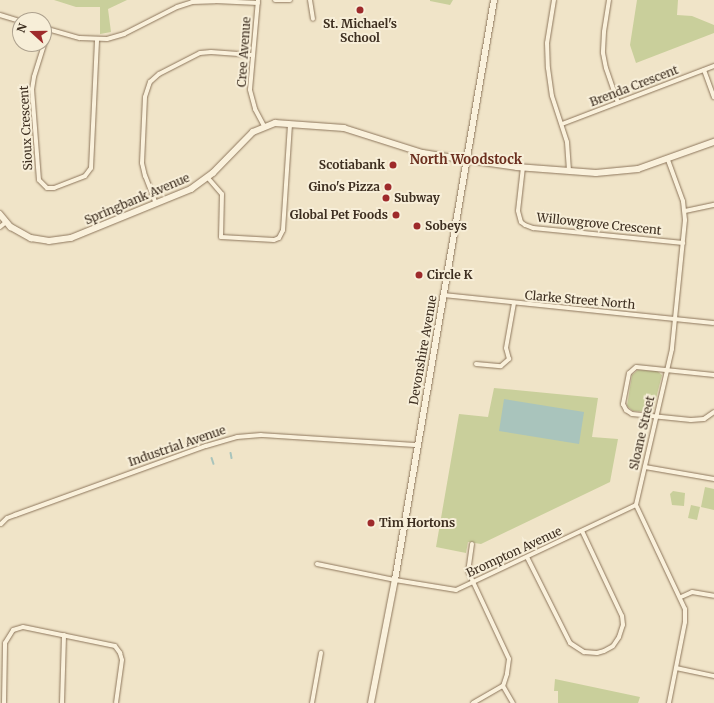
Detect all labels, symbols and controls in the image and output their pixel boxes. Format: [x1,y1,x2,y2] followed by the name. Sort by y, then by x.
[355,5,365,15] marker: St. Michael's School
[12,12,52,52] north arrow
[234,16,254,88] street label: Cree Avenue
[323,17,397,45] place label: St. Michael's School
[14,21,30,35] text: N
[588,62,680,110] street label: Brenda Crescent
[17,85,35,171] street label: Sioux Crescent
[410,152,522,168] district label: North Woodstock
[319,158,385,172] place label: Scotiabank
[388,160,398,170] marker: Scotiabank
[82,170,192,228] street label: Springbank Avenue
[308,180,380,194] place label: Gino's Pizza
[383,182,393,192] marker: Gino's Pizza
[394,191,440,205] place label: Subway
[381,193,391,203] marker: Subway
[290,208,388,222] place label: Global Pet Foods
[391,210,401,220] marker: Global Pet Foods
[536,210,662,238] street label: Willowgrove Crescent
[425,219,467,233] place label: Sobeys
[412,221,422,231] marker: Sobeys
[427,268,472,282] place label: Circle K
[414,270,424,280] marker: Circle K
[524,288,636,312] street label: Clarke Street North
[406,294,440,406] street label: Devonshire Avenue
[626,394,658,472] street label: Sloane Street
[126,423,228,469] street label: Industrial Avenue
[379,516,455,530] place label: Tim Hortons
[366,518,376,528] marker: Tim Hortons
[464,524,564,580] street label: Brompton Avenue

